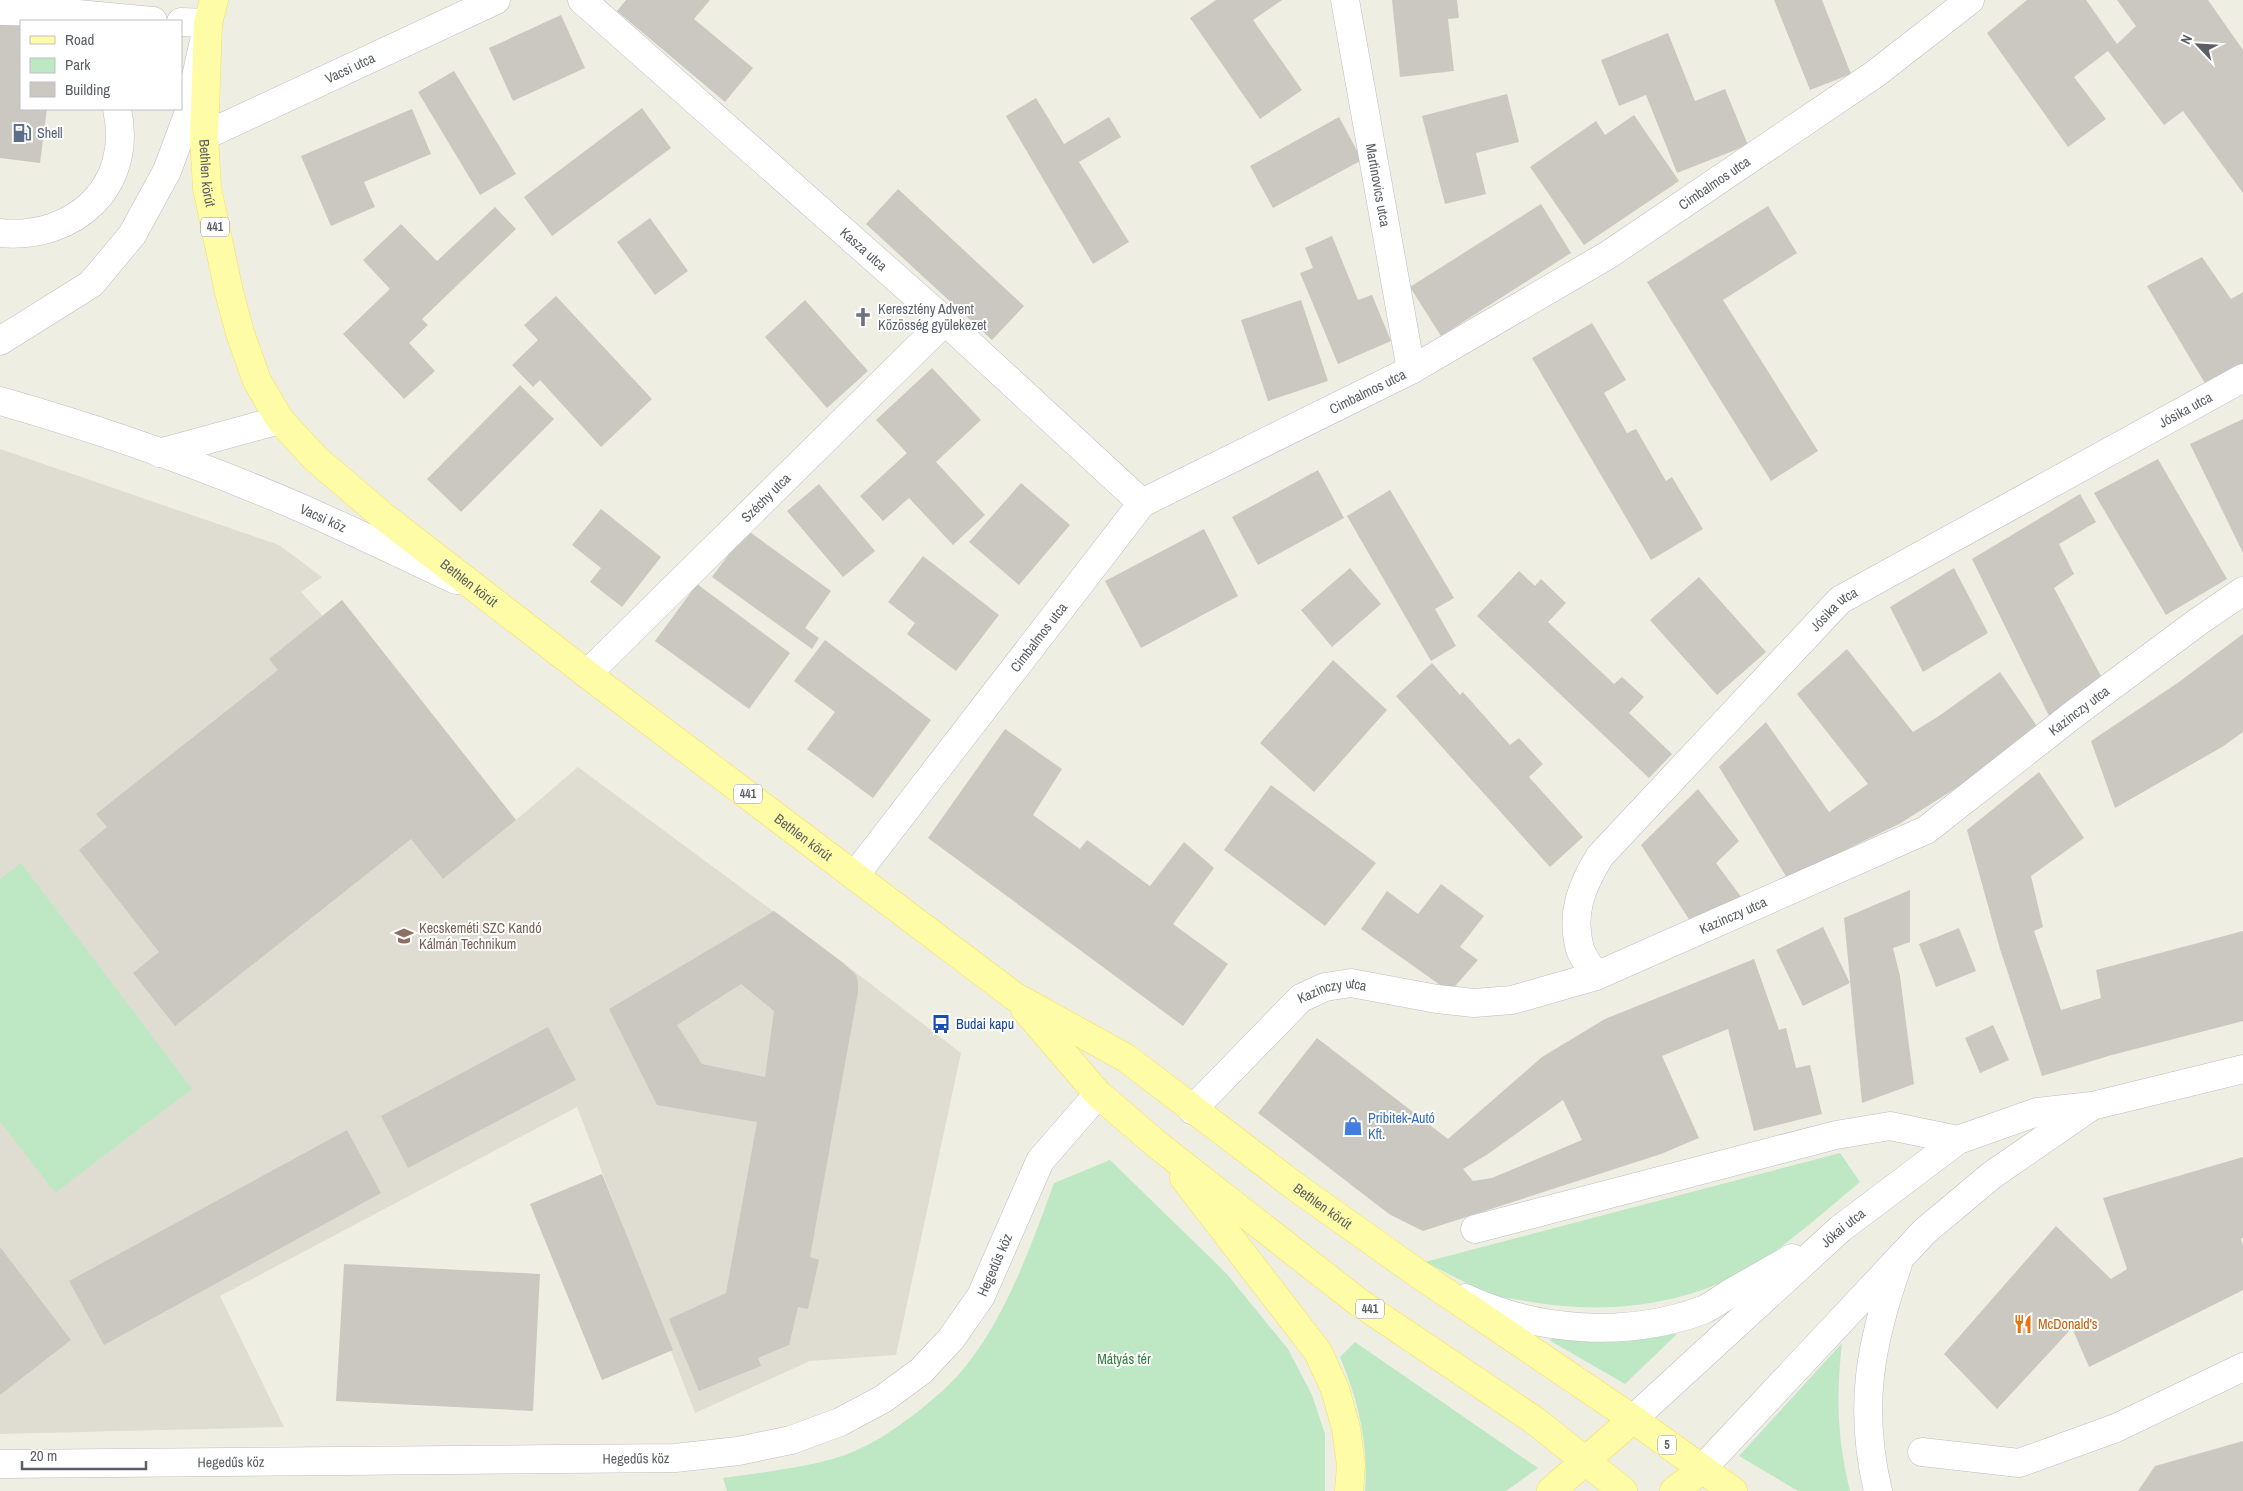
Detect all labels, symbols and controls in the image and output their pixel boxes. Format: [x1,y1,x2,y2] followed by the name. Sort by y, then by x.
[20,20,182,110] legend
[2173,20,2223,70] north arrow
[65,29,94,50] text: Road
[2176,32,2196,47] text: N
[322,48,378,87] street label: Vacsi utca
[65,54,91,75] text: Park
[65,79,110,100] text: Building
[11,122,33,144] fuel station icon: Shell
[37,124,63,142] place label: Shell
[195,139,220,208] street label: Bethlen körút
[1362,142,1394,229] street label: Martinovics utca
[1675,152,1754,214] street label: Cimbalmos utca
[201,218,229,236] road number: 441
[836,223,891,275] street label: Kasza utca
[878,300,987,334] place label: Keresztény Advent Közösség gyülekezet
[852,306,874,328] church icon: Keresztény Advent Közösség gyülekezet
[1326,365,1409,418] street label: Cimbalmos utca
[2156,388,2216,432] street label: Jósika utca
[737,469,795,526] street label: Széchy utca
[297,500,349,536] street label: Vacsi köz
[437,555,501,611] street label: Bethlen körút
[1806,583,1861,635] street label: Jósika utca
[1006,598,1071,676] street label: Cimbalmos utca
[2045,682,2113,740] street label: Kazinczy utca
[734,784,762,804] road number: 441
[771,810,836,865] street label: Bethlen körút
[1697,892,1770,938] street label: Kazinczy utca
[419,919,542,953] place label: Kecskeméti SZC Kandó Kálmán Technikum
[393,925,415,947] school or university icon: Kecskeméti SZC Kandó Kálmán Technikum
[1294,974,1369,1007] street label: Kazinczy utca
[930,1013,952,1035] bus stop icon: Budai kapu
[956,1015,1014,1033] place label: Budai kapu
[1368,1109,1435,1143] place label: Pribitek-Autó Kft.
[1342,1115,1364,1137] shop icon: Pribitek-Autó Kft.
[1290,1179,1356,1233] street label: Bethlen körút
[1817,1204,1869,1251] street label: Jókai utca
[973,1230,1016,1299] street label: Hegedűs köz
[1356,1300,1384,1318] road number: 441
[2012,1313,2034,1335] restaurant icon: McDonald's
[2038,1315,2098,1333] place label: McDonald's
[1097,1350,1151,1368] park label: Mátyás tér
[1658,1436,1676,1454] road number: 5
[22,1438,146,1470] scale bar
[30,1445,57,1466] text: 20 m
[602,1449,670,1468] street label: Hegedűs köz
[197,1453,265,1471] street label: Hegedűs köz

